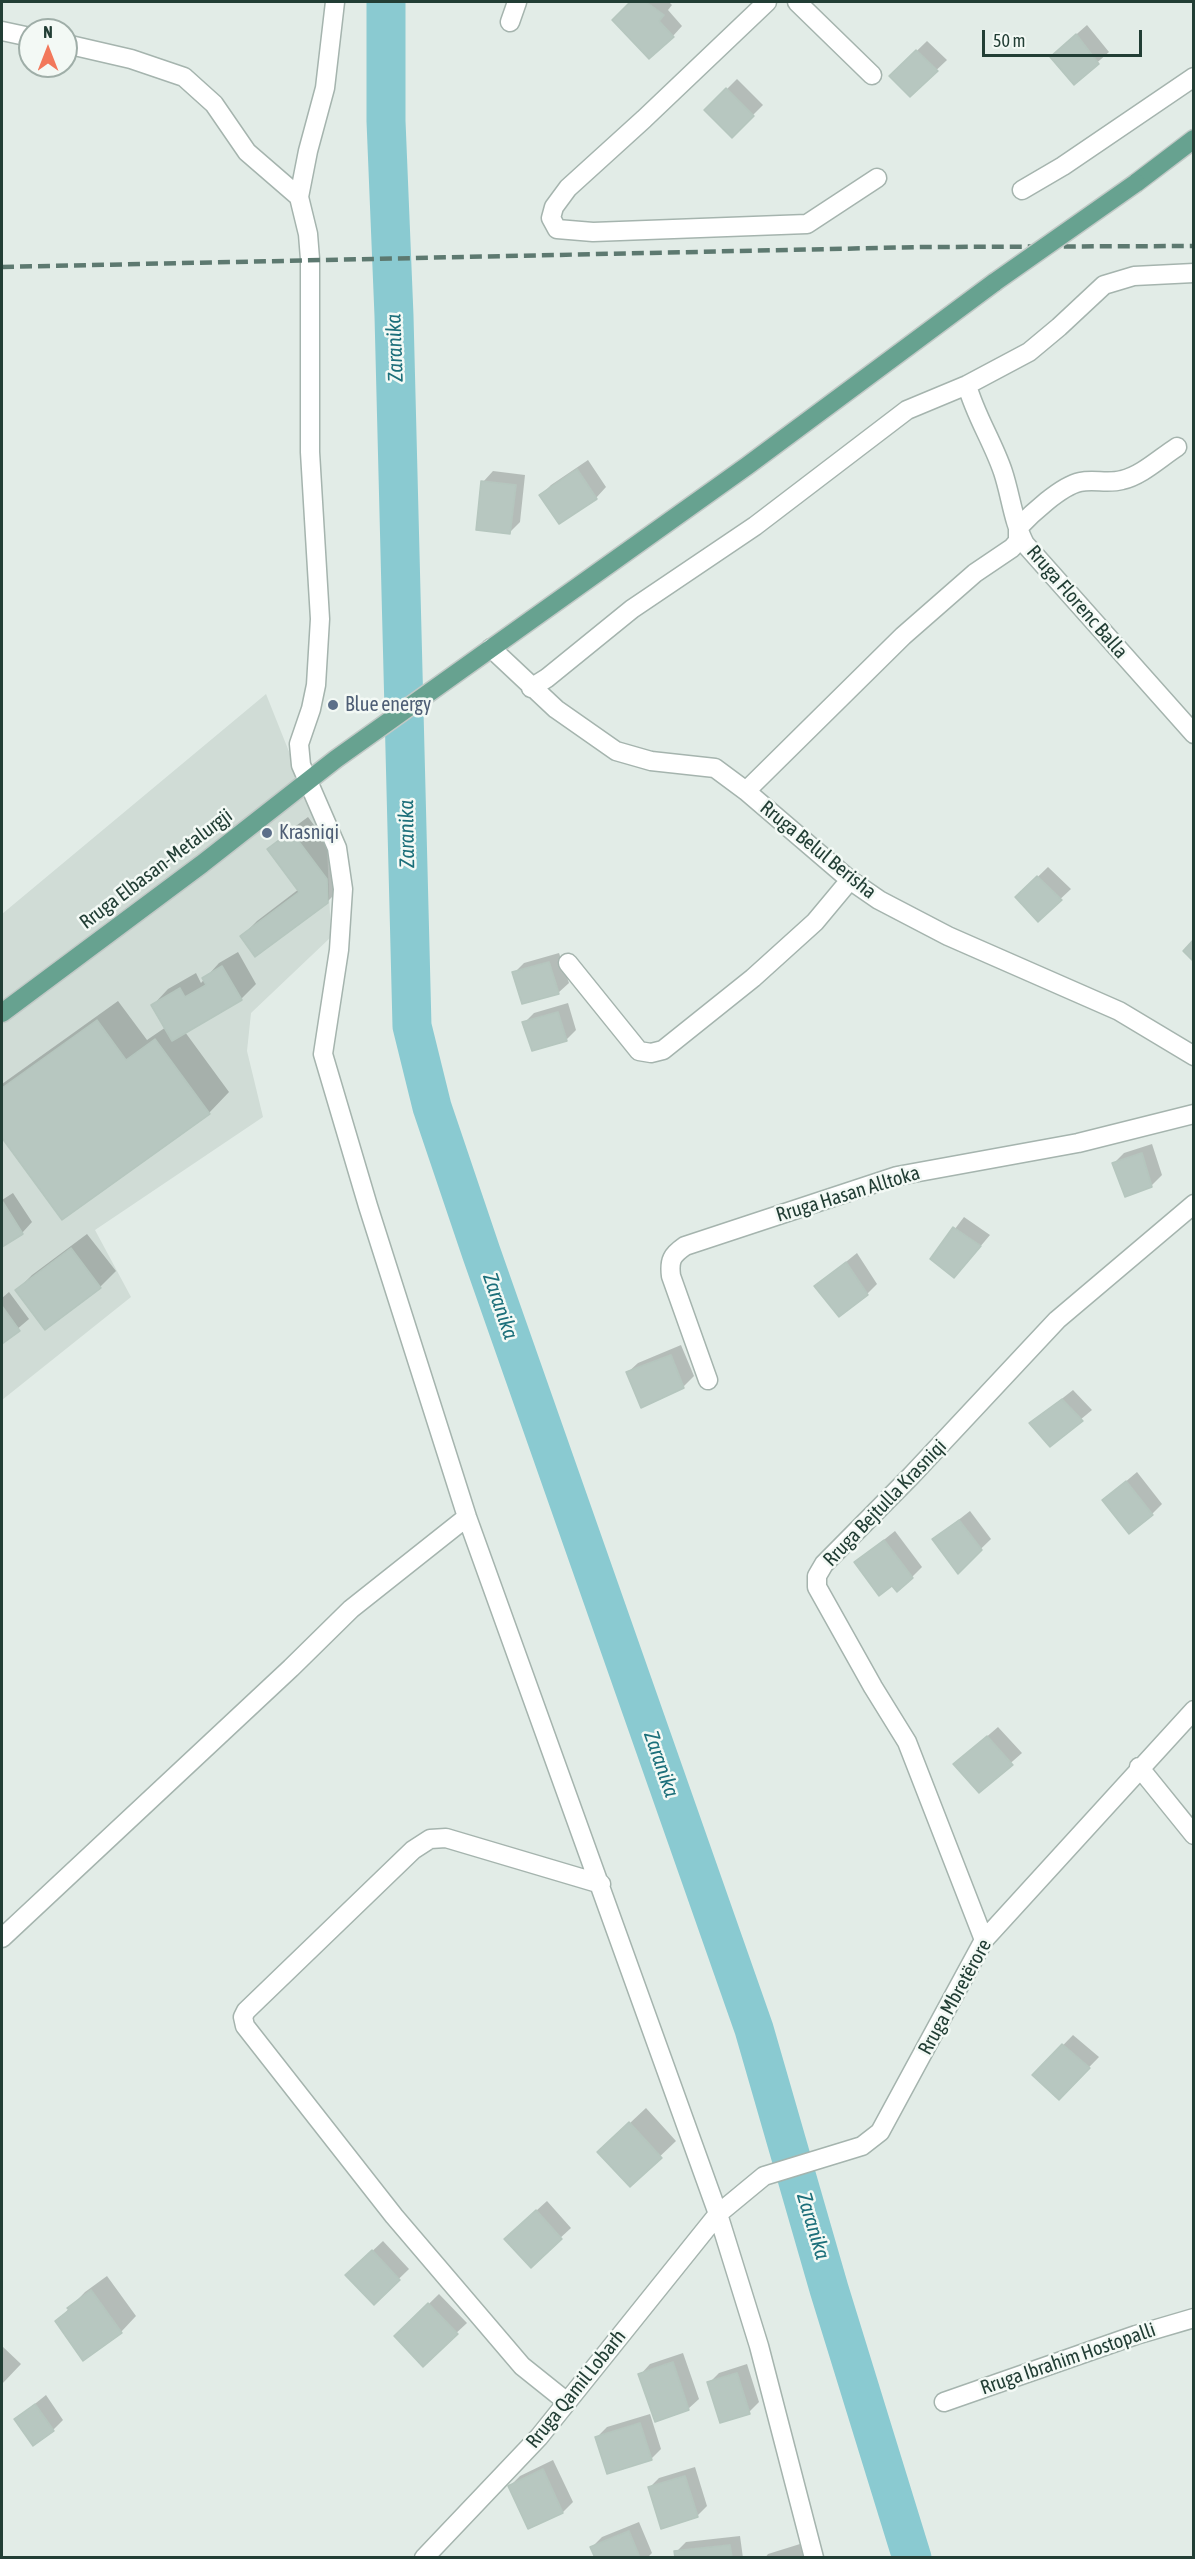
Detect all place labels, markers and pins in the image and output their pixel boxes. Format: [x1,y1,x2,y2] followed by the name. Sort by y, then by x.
[345,693,431,717] place label: Blue energy
[326,698,340,712] marker: Blue energy
[279,821,339,845] place label: Krasniqi
[260,826,274,840] marker: Krasniqi

